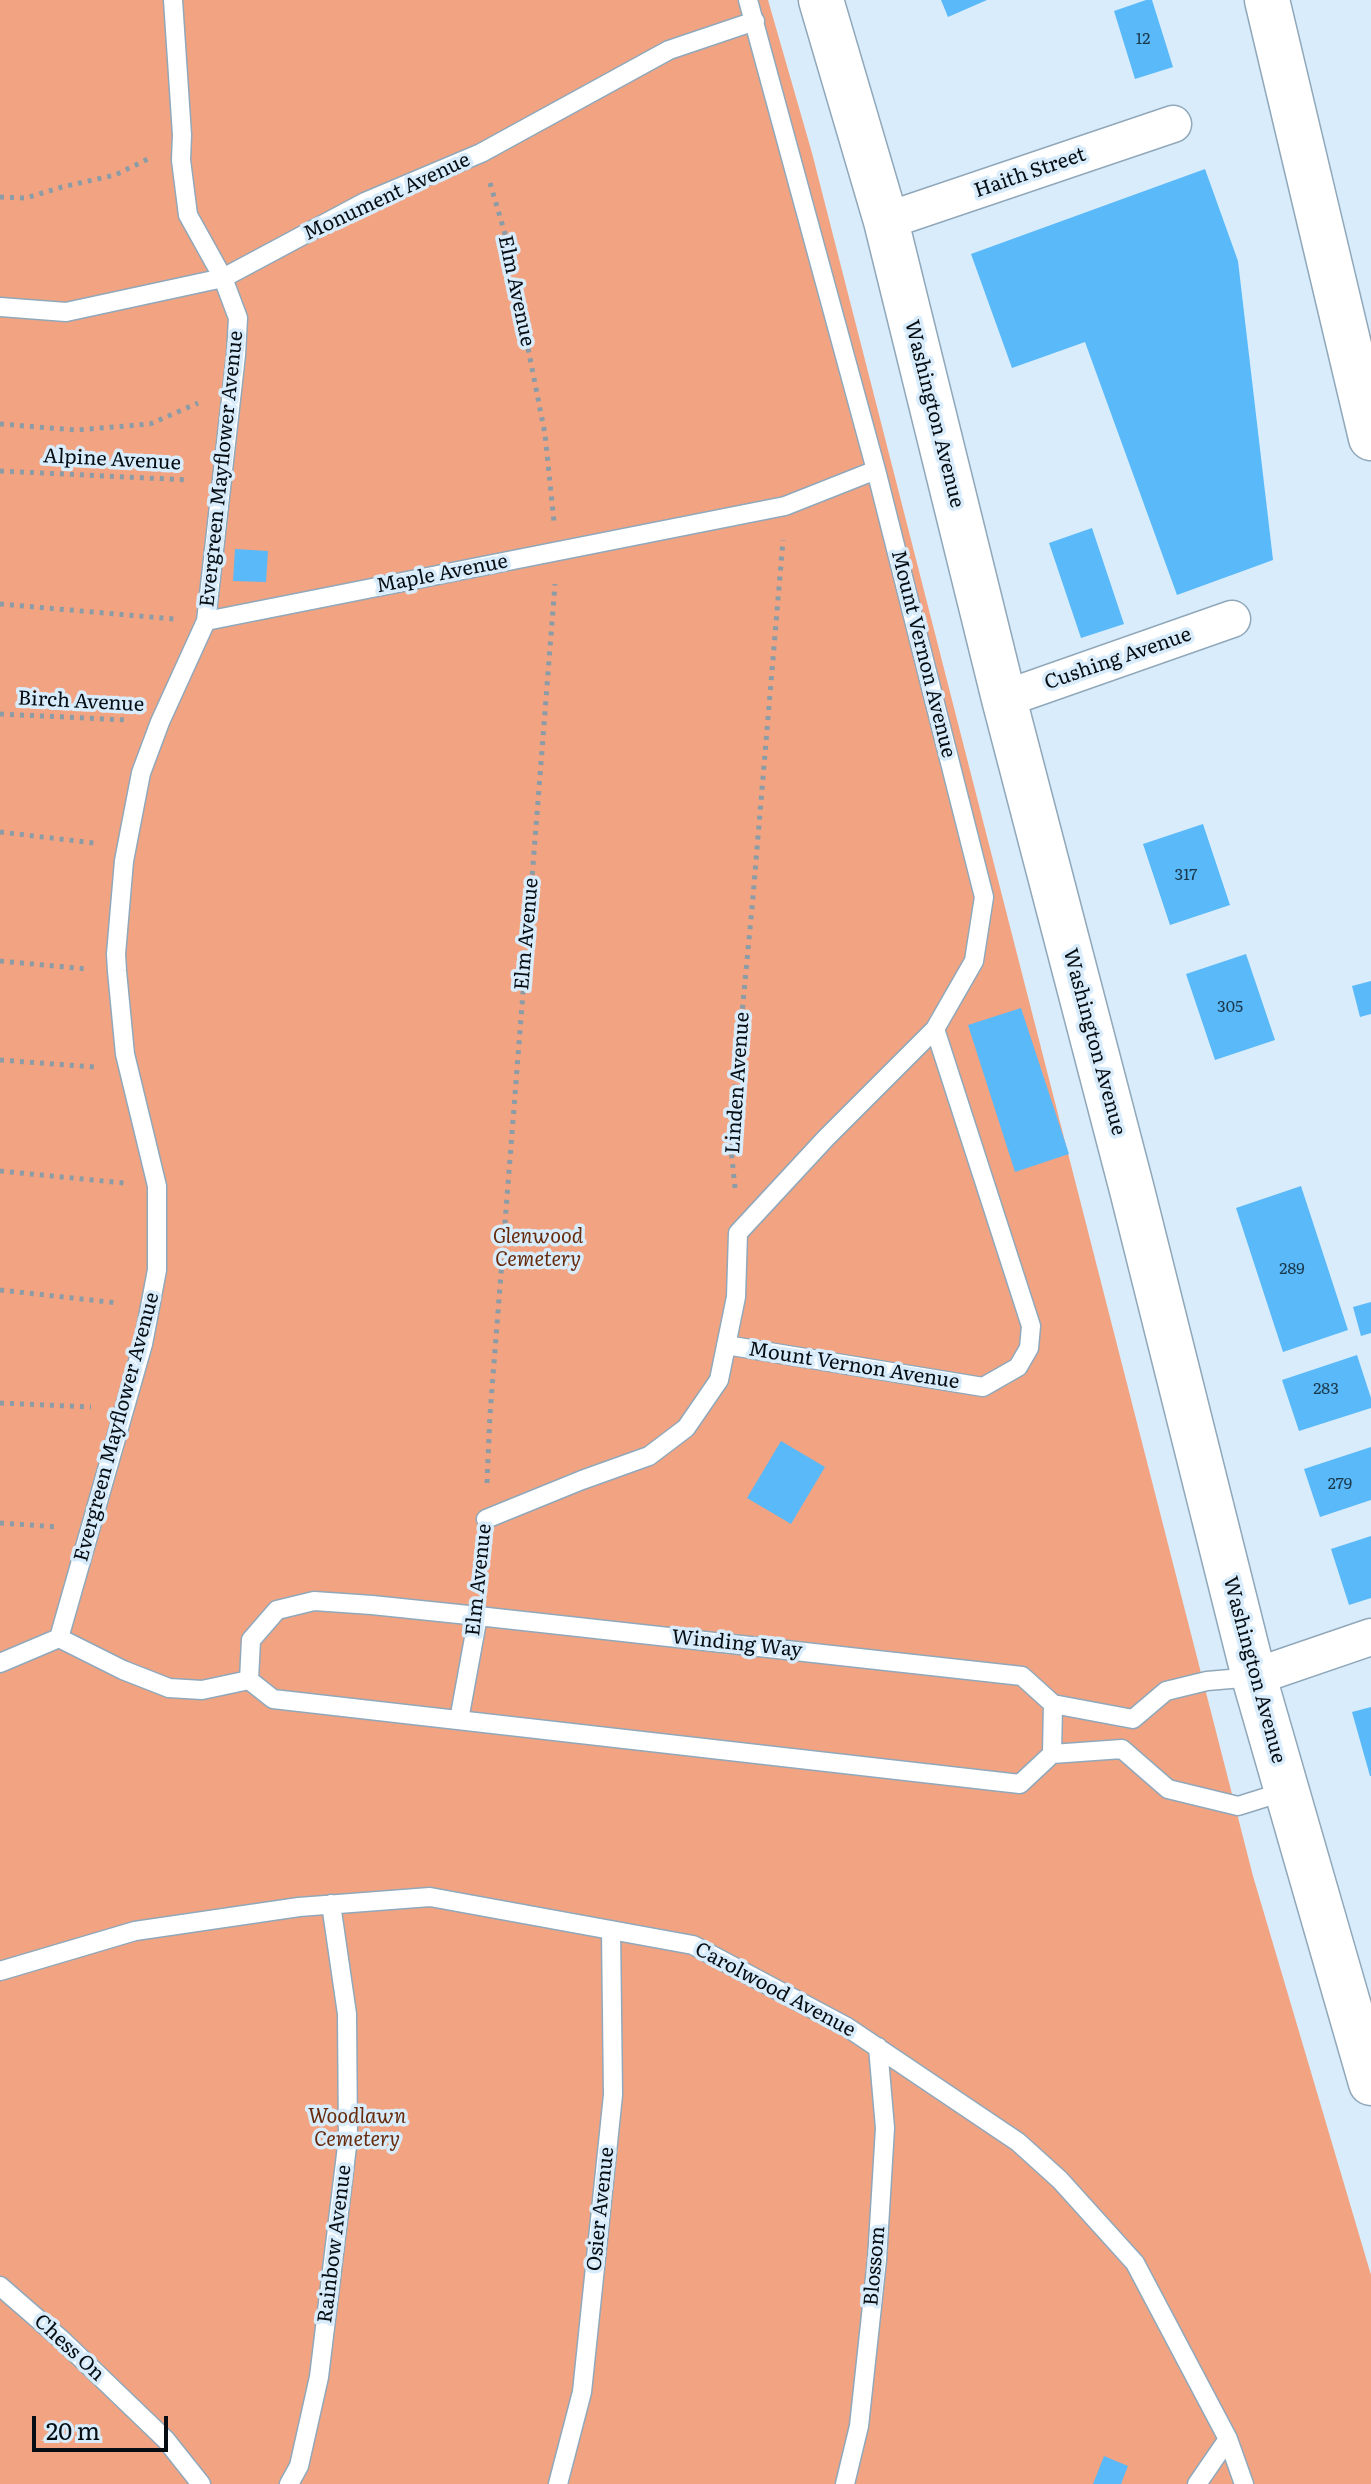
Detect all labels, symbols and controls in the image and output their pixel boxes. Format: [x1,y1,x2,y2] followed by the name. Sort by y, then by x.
[1136,29,1150,49] house number: 12
[971,143,1089,203] street label: Haith Street
[300,148,474,246] street label: Monument Avenue
[493,233,539,349] street label: Elm Avenue
[899,318,969,510] street label: Washington Avenue
[196,330,248,608] street label: Evergreen Mayflower Avenue
[42,444,182,476] street label: Alpine Avenue
[886,548,960,760] street label: Mount Vernon Avenue
[374,549,510,599] street label: Maple Avenue
[1041,623,1195,695] street label: Cushing Avenue
[17,687,145,717] street label: Birch Avenue
[1175,865,1197,885] house number: 317
[510,877,544,991] street label: Elm Avenue
[1058,946,1130,1138] street label: Washington Avenue
[1217,997,1243,1017] house number: 305
[721,1011,755,1155] street label: Linden Avenue
[493,1225,583,1272] park label: Glenwood Cemetery
[1279,1259,1305,1279] house number: 289
[69,1290,165,1564] street label: Evergreen Mayflower Avenue
[747,1337,961,1395] street label: Mount Vernon Avenue
[1313,1379,1339,1399] house number: 283
[1328,1474,1352,1494] house number: 279
[461,1523,497,1637] street label: Elm Avenue
[1218,1574,1290,1766] street label: Washington Avenue
[670,1625,804,1663] street label: Winding Way
[691,1938,859,2042] street label: Carolwood Avenue
[308,2105,406,2152] park label: Woodlawn Cemetery
[583,2146,619,2272] street label: Osier Avenue
[313,2163,357,2325] street label: Rainbow Avenue
[860,2225,890,2307] street label: Blossom
[29,2309,109,2387] street label: Chess On
[36,2400,172,2450] scale bar
[46,2412,100,2447] text: 20 m

